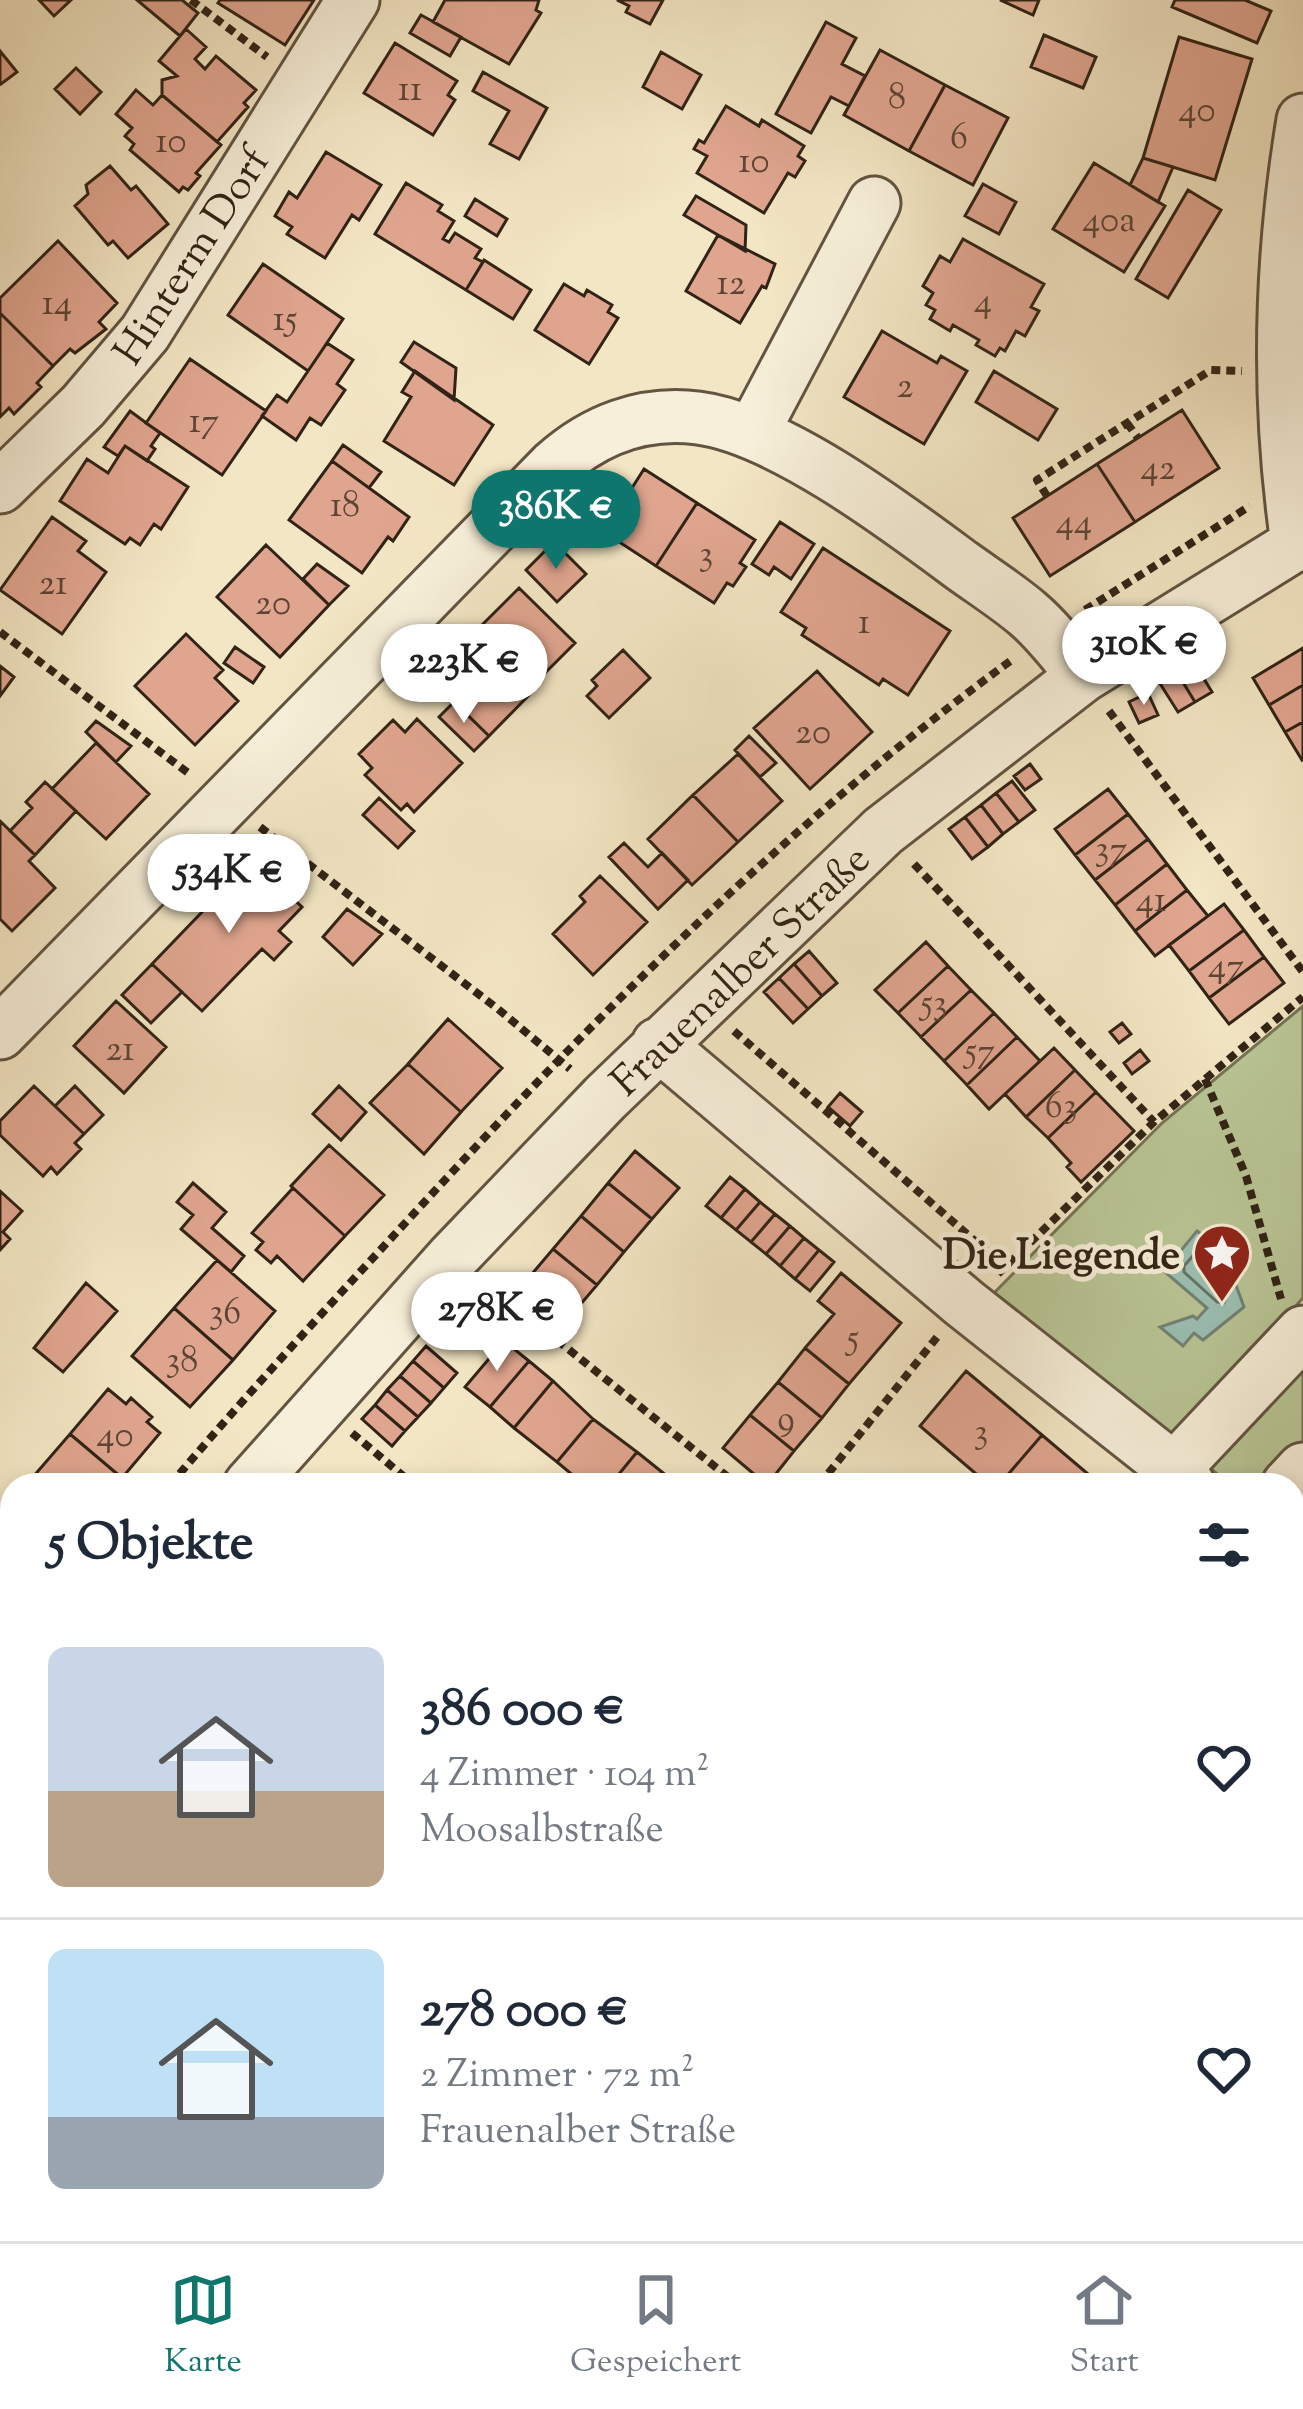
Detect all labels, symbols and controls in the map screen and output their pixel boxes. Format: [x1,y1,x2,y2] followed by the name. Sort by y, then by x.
[398,65,422,117] house number: 11
[888,73,906,125] house number: 8
[1179,86,1215,138] house number: 40
[950,113,968,165] house number: 6
[156,117,186,169] house number: 10
[101,135,289,379] street label: Hinterm Dorf
[739,137,769,189] house number: 10
[1082,196,1136,248] house number: 40a
[716,259,746,311] house number: 12
[974,277,992,329] house number: 4
[42,279,72,331] house number: 14
[273,295,297,347] house number: 15
[897,362,914,414] house number: 2
[189,397,219,449] house number: 17
[1141,444,1176,496] house number: 42
[458,470,654,572] pin: 386K €
[330,481,360,533] house number: 18
[498,481,614,537] text: 386K €
[1056,498,1092,550] house number: 44
[699,530,713,582] house number: 3
[38,559,68,611] house number: 21
[255,579,291,631] house number: 20
[858,598,870,650] house number: 1
[1046,606,1242,708] pin: 310K €
[1089,617,1199,673] text: 310K €
[366,624,562,726] pin: 223K €
[408,635,520,691] text: 223K €
[795,708,831,760] house number: 20
[1095,825,1127,877] house number: 37
[599,833,886,1112] street label: Frauenalber Straße
[131,834,327,936] pin: 534K €
[174,845,284,901] text: 534K €
[1136,876,1166,928] house number: 41
[1208,942,1244,994] house number: 47
[919,979,947,1031] house number: 53
[105,1025,135,1077] house number: 21
[963,1027,995,1079] house number: 57
[1045,1082,1077,1134] house number: 63
[1191,1222,1253,1304] place icon: Die Liegende
[943,1228,1180,1288] place label: Die Liegende
[399,1272,595,1374] pin: 278K €
[438,1283,556,1339] text: 278K €
[209,1288,241,1340] house number: 36
[845,1314,859,1366] house number: 5
[166,1336,198,1388] house number: 38
[777,1395,795,1447] house number: 9
[974,1408,988,1460] house number: 3
[97,1411,133,1463] house number: 40
[48,1509,254,1582] text: 5 Objekte
[1191,1512,1257,1578] icon: filters
[420,1675,625,1748] text: 386 000 €
[144,1695,288,1839] icon: home
[1191,1734,1257,1800] icon: heart
[420,1748,709,1804] text: 4 Zimmer · 104 m²
[420,1804,664,1860] text: Moosalbstraße
[420,1976,629,2049] text: 278 000 €
[144,1997,288,2141] icon: home
[1191,2036,1257,2102] icon: heart
[420,2049,694,2105] text: 2 Zimmer · 72 m²
[420,2105,736,2161] text: Frauenalber Straße
[164,2267,242,2387] tab: Karte
[570,2267,741,2387] tab: Gespeichert
[1069,2267,1139,2387] tab: Start

